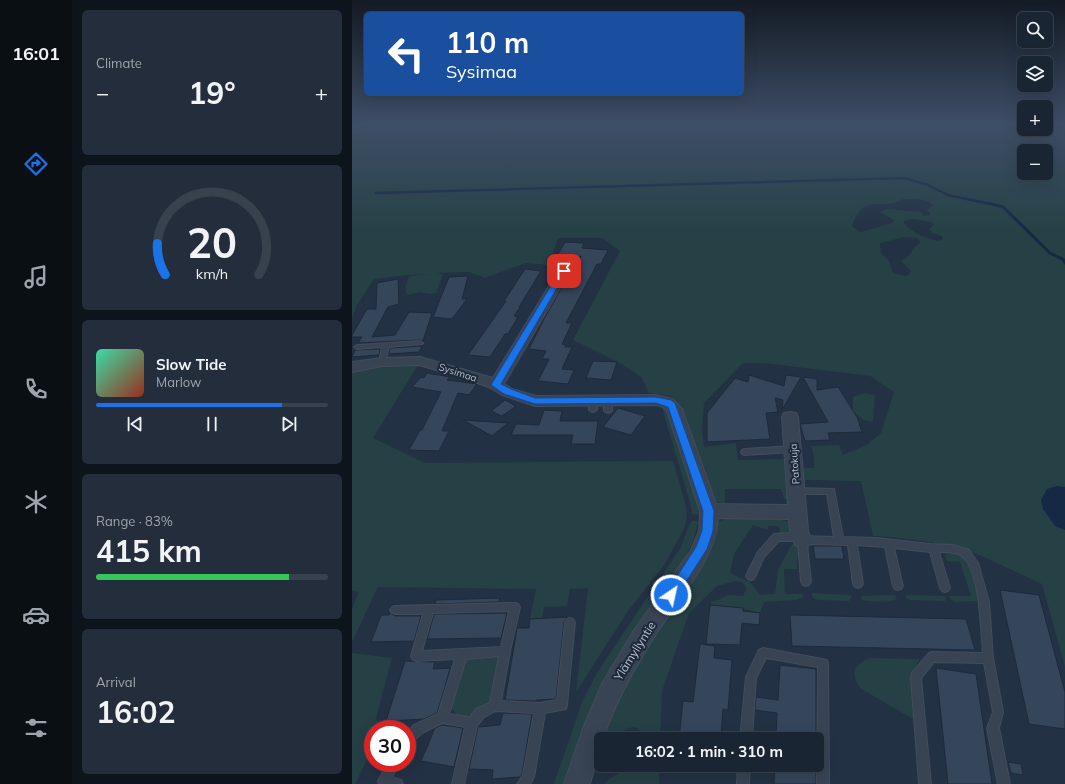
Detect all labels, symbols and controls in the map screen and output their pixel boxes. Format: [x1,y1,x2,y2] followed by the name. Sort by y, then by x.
[1017,12,1053,180] map controls
[1017,12,1053,48] button: search
[446,25,529,60] text: 110 m
[380,28,432,80] icon: left
[12,42,60,65] text: 16:01
[96,55,142,71] text: Climate
[1017,56,1053,92] button: layers
[446,60,517,83] text: Sysimaa
[188,74,236,112] text: 19°
[96,79,109,107] text: −
[315,79,328,107] text: +
[1017,100,1053,136] button: +
[1017,144,1053,180] button: −
[22,150,50,178] icon: directions
[187,216,237,268] text: 20
[547,254,581,288] pin
[553,260,575,282] icon: arrive
[22,263,50,291] icon: music
[196,265,228,283] text: km/h
[156,355,226,374] text: Slow Tide
[437,360,479,385] street label: Sysimaa
[156,374,201,390] text: Marlow
[22,375,50,403] icon: phone
[124,413,146,435] icon: previous
[201,413,223,435] icon: pause
[278,413,300,435] icon: next
[787,443,802,485] street label: Patokuja
[22,488,50,516] icon: climate
[96,513,173,529] text: Range · 83%
[96,532,202,570] text: 415 km
[650,574,692,616] position arrow
[22,601,50,629] icon: car
[610,618,659,684] street label: Ylämyllyntie
[96,674,136,690] text: Arrival
[96,693,175,731] text: 16:02
[22,714,50,742] icon: filters
[364,720,416,772] speed limit sign: 30
[635,742,783,761] text: 16:02 · 1 min · 310 m

